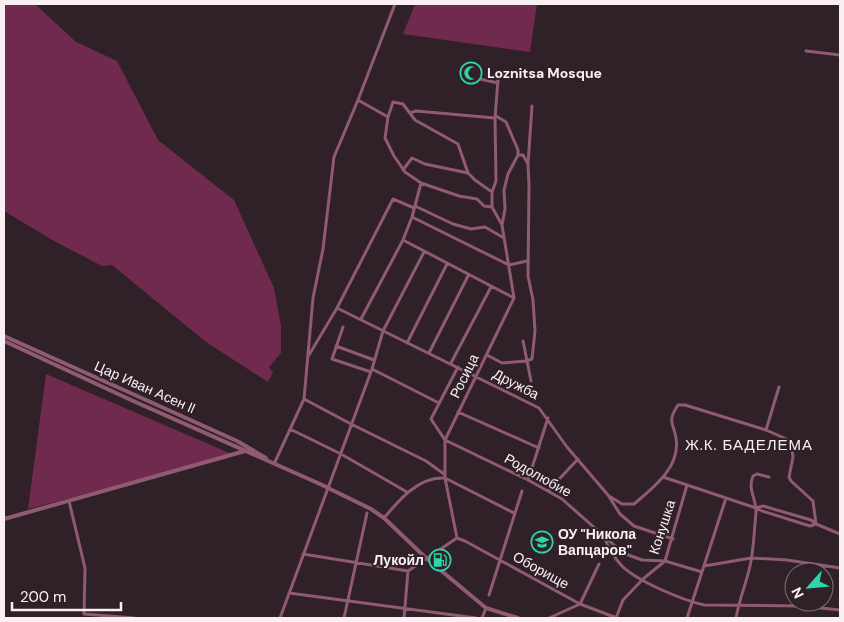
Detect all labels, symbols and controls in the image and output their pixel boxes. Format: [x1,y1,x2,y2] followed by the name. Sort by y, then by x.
[459,61,483,85] mosque icon: Loznitsa Mosque
[487,64,602,82] place label: Loznitsa Mosque
[446,351,483,401] street label: Росица
[92,357,198,417] street label: Цар Иван Асен II
[490,365,542,403] street label: Дружба
[685,435,813,455] district label: Ж.К. БАДЕЛЕМА
[501,449,575,501] street label: Родолюбие
[645,497,679,556] street label: Конушка
[558,525,636,559] place label: ОУ "Никола Вапцаров"
[530,530,554,554] school or university icon: ОУ "Никола Вапцаров"
[510,547,572,593] street label: Оборище
[428,548,452,572] fuel station icon: Лукойл
[374,551,424,569] place label: Лукойл
[784,562,834,612] north arrow
[12,580,121,612] scale bar
[787,584,808,602] text: N
[20,587,66,607] text: 200 m

